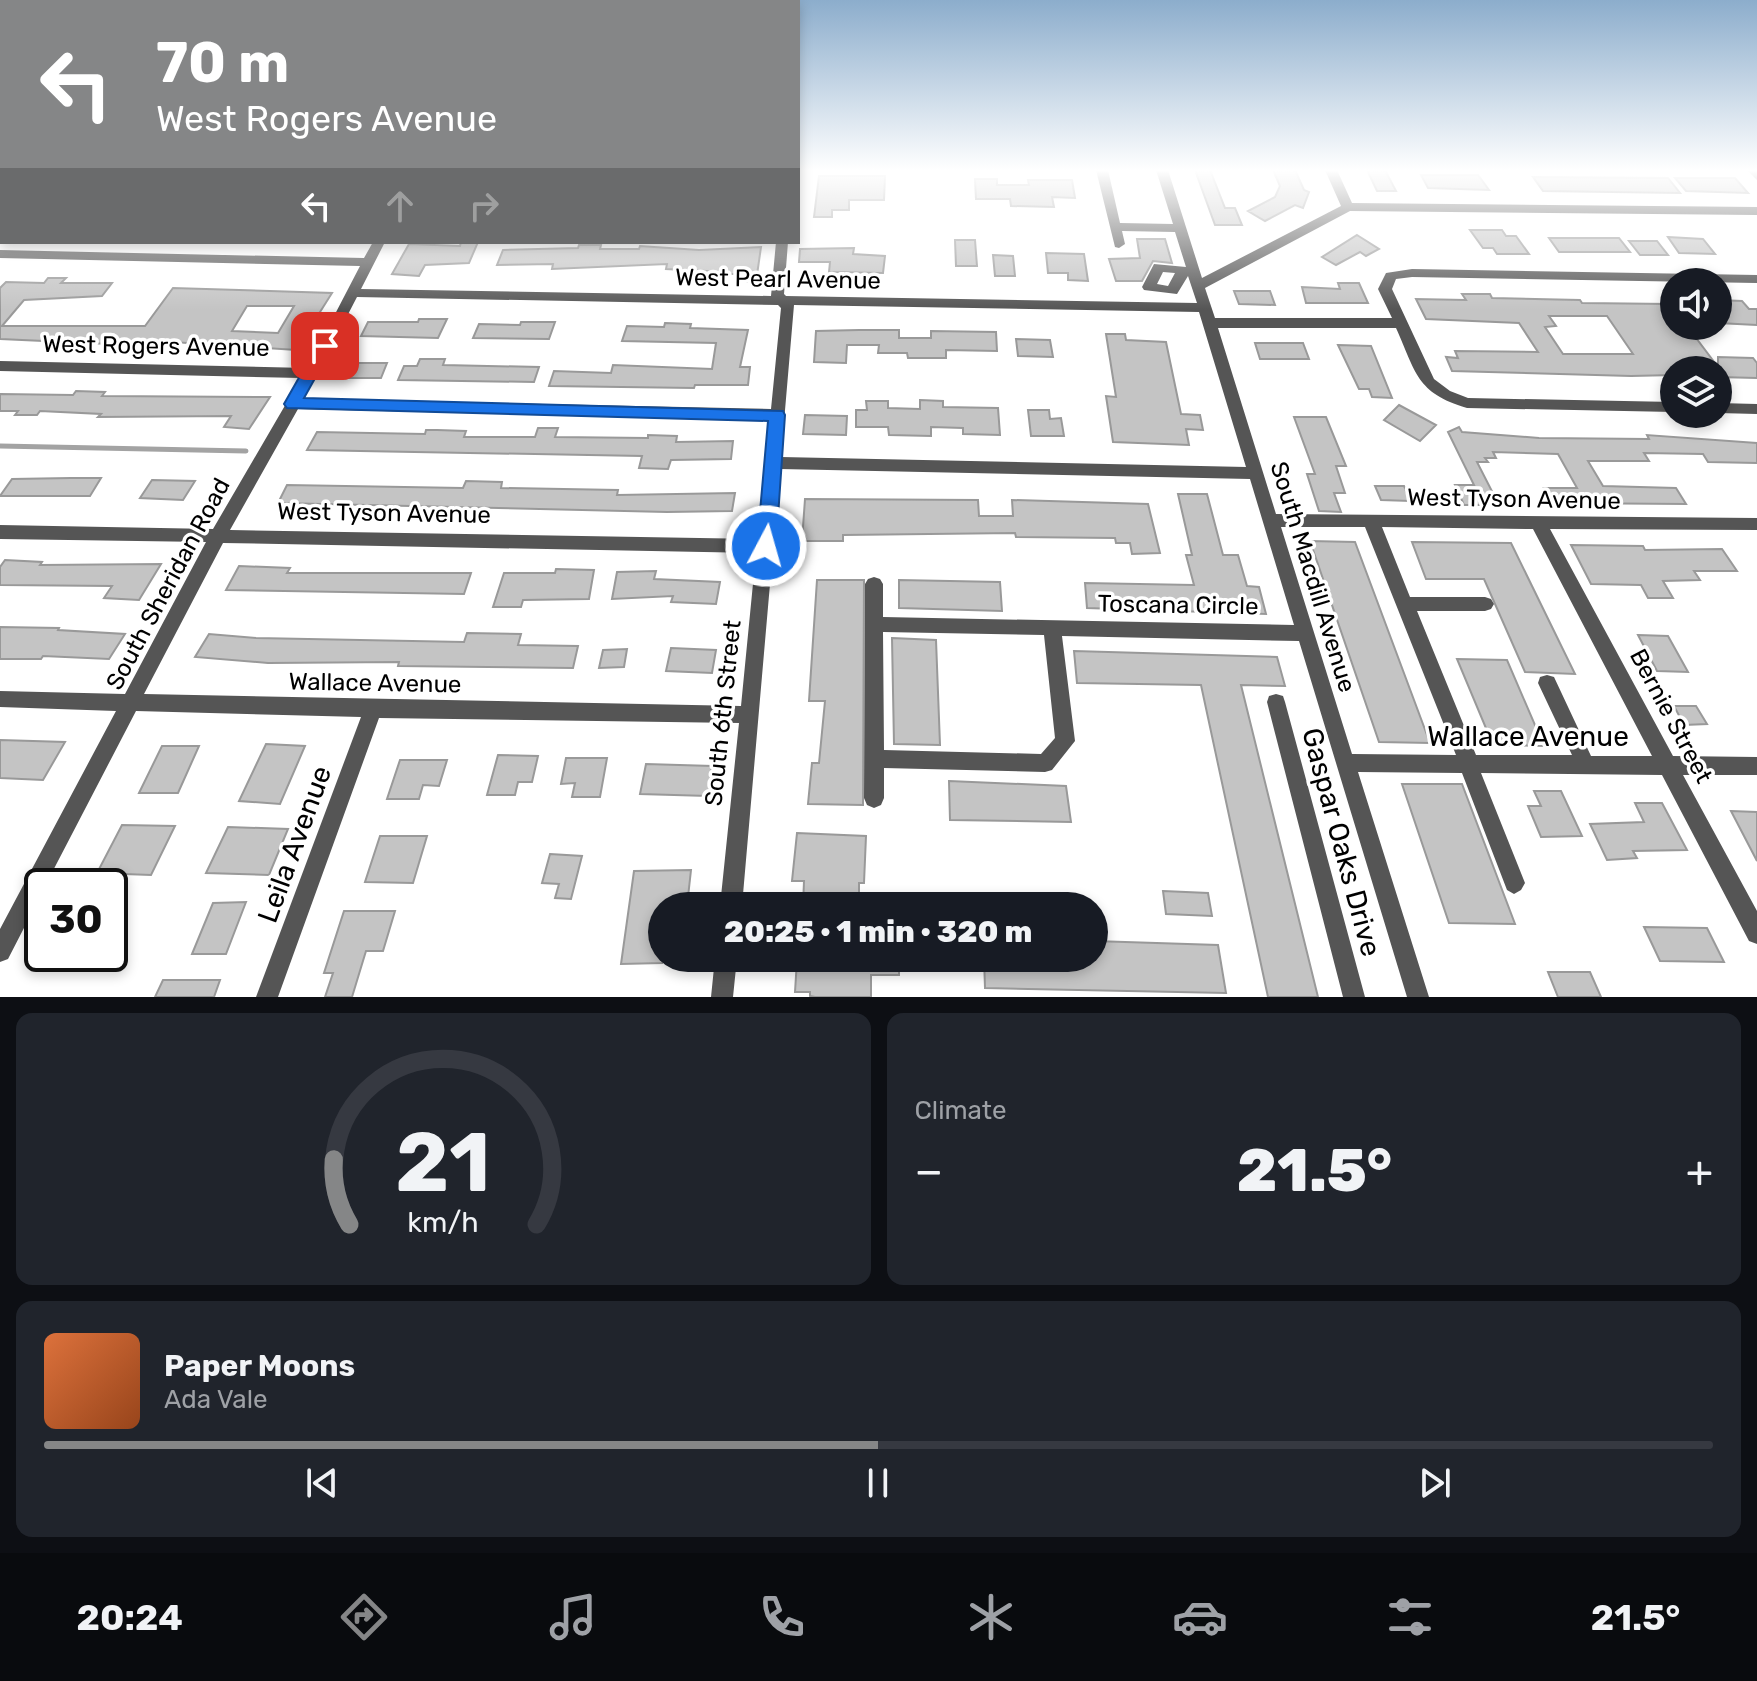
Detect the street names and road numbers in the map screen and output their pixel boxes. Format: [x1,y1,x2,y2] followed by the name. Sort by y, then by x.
[675,263,881,295] street label: West Pearl Avenue
[42,330,270,362] street label: West Rogers Avenue
[1265,458,1361,696] street label: South Macdill Avenue
[100,473,236,695] street label: South Sheridan Road
[1407,483,1621,515] street label: West Tyson Avenue
[277,497,491,529] street label: West Tyson Avenue
[1097,590,1259,620] street label: Toscana Circle
[699,619,747,807] street label: South 6th Street
[1624,644,1718,788] street label: Bernie Street
[288,667,462,699] street label: Wallace Avenue
[1427,720,1629,753] street label: Wallace Avenue
[1295,724,1388,960] street label: Gaspar Oaks Drive
[251,761,338,927] street label: Leila Avenue

